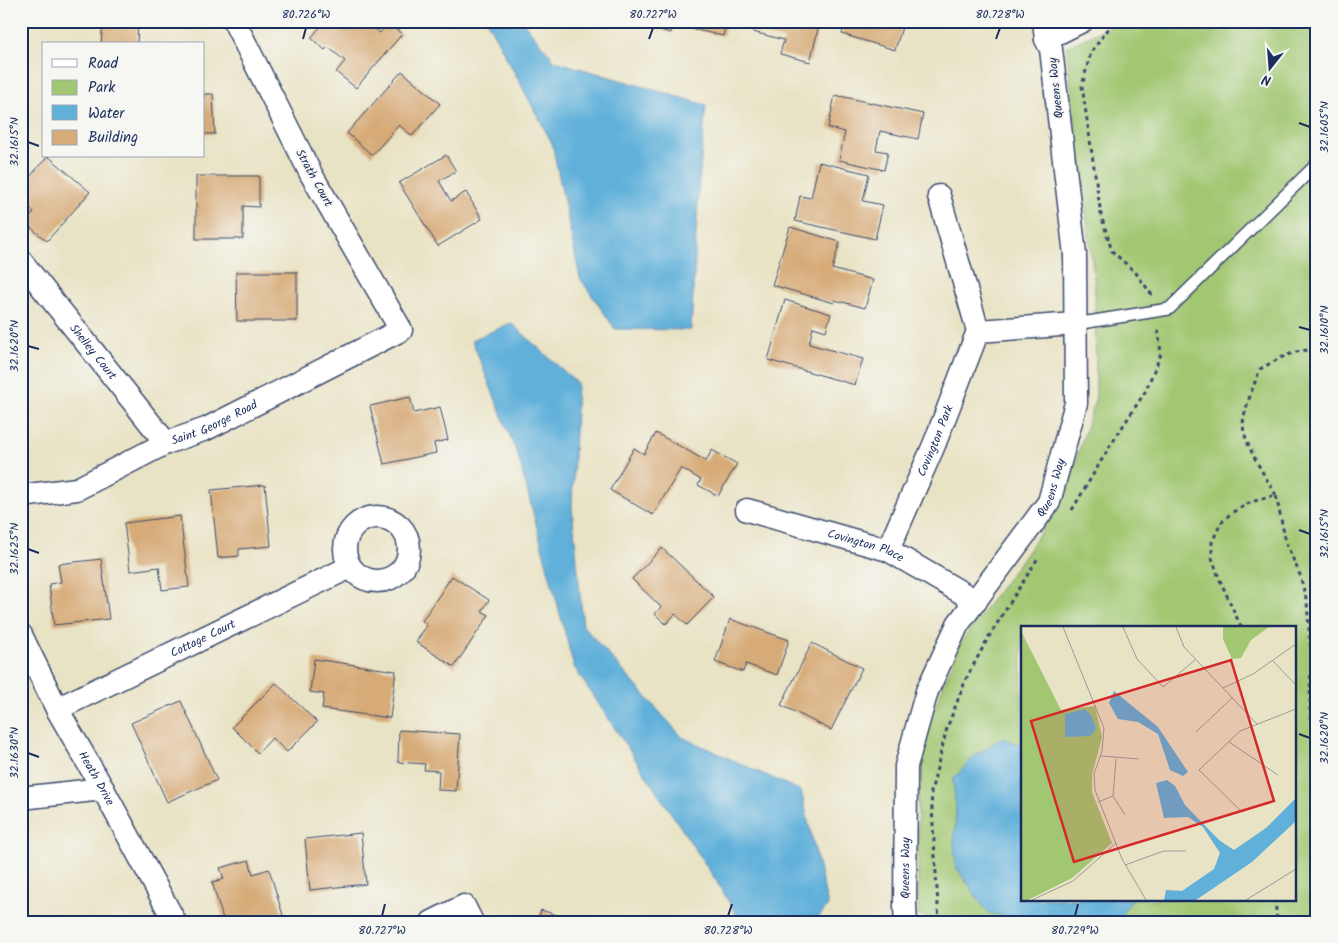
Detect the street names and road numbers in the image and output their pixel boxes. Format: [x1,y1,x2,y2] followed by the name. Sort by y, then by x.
[1043,56,1069,119] street label: Queens Way
[290,146,338,211] street label: Strath Court
[65,320,122,384] street label: Shelley Court
[168,395,262,450] street label: Saint George Road
[912,402,958,480] street label: Covington Park
[1031,456,1070,521] street label: Queens Way
[825,524,908,567] street label: Covington Place
[167,614,239,662] street label: Cottage Court
[74,747,120,809] street label: Heath Drive
[896,837,915,899] street label: Queens Way

